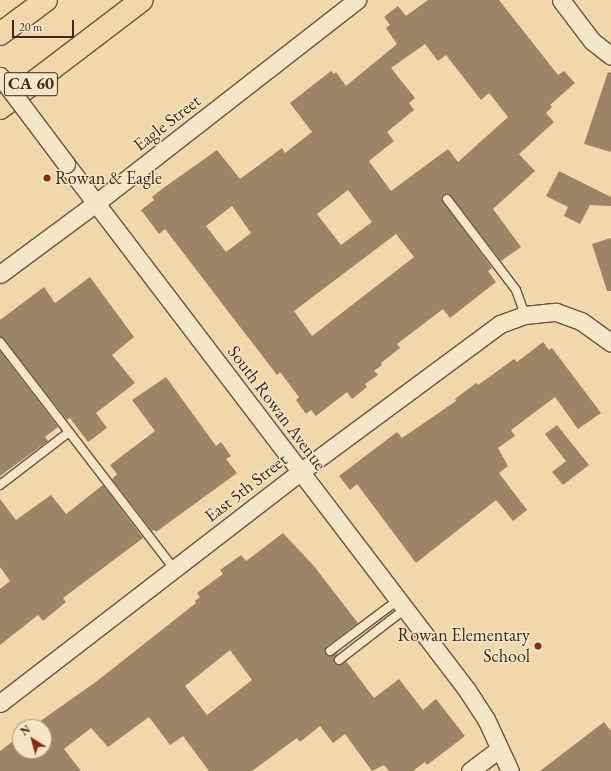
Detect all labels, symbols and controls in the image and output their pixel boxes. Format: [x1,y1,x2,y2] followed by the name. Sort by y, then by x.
[14,12,76,38] scale bar
[19,19,42,35] text: 20 m
[3,69,59,99] road number: CA 60
[129,90,205,156] street label: Eagle Street
[55,167,162,189] place label: Rowan & Eagle
[42,173,52,183] marker: Rowan & Eagle
[223,341,331,475] street label: South Rowan Avenue
[200,449,292,527] street label: East 5th Street
[397,625,530,668] place label: Rowan Elementary School
[533,641,543,651] marker: Rowan Elementary School
[12,719,52,759] north arrow
[18,722,33,738] text: N

